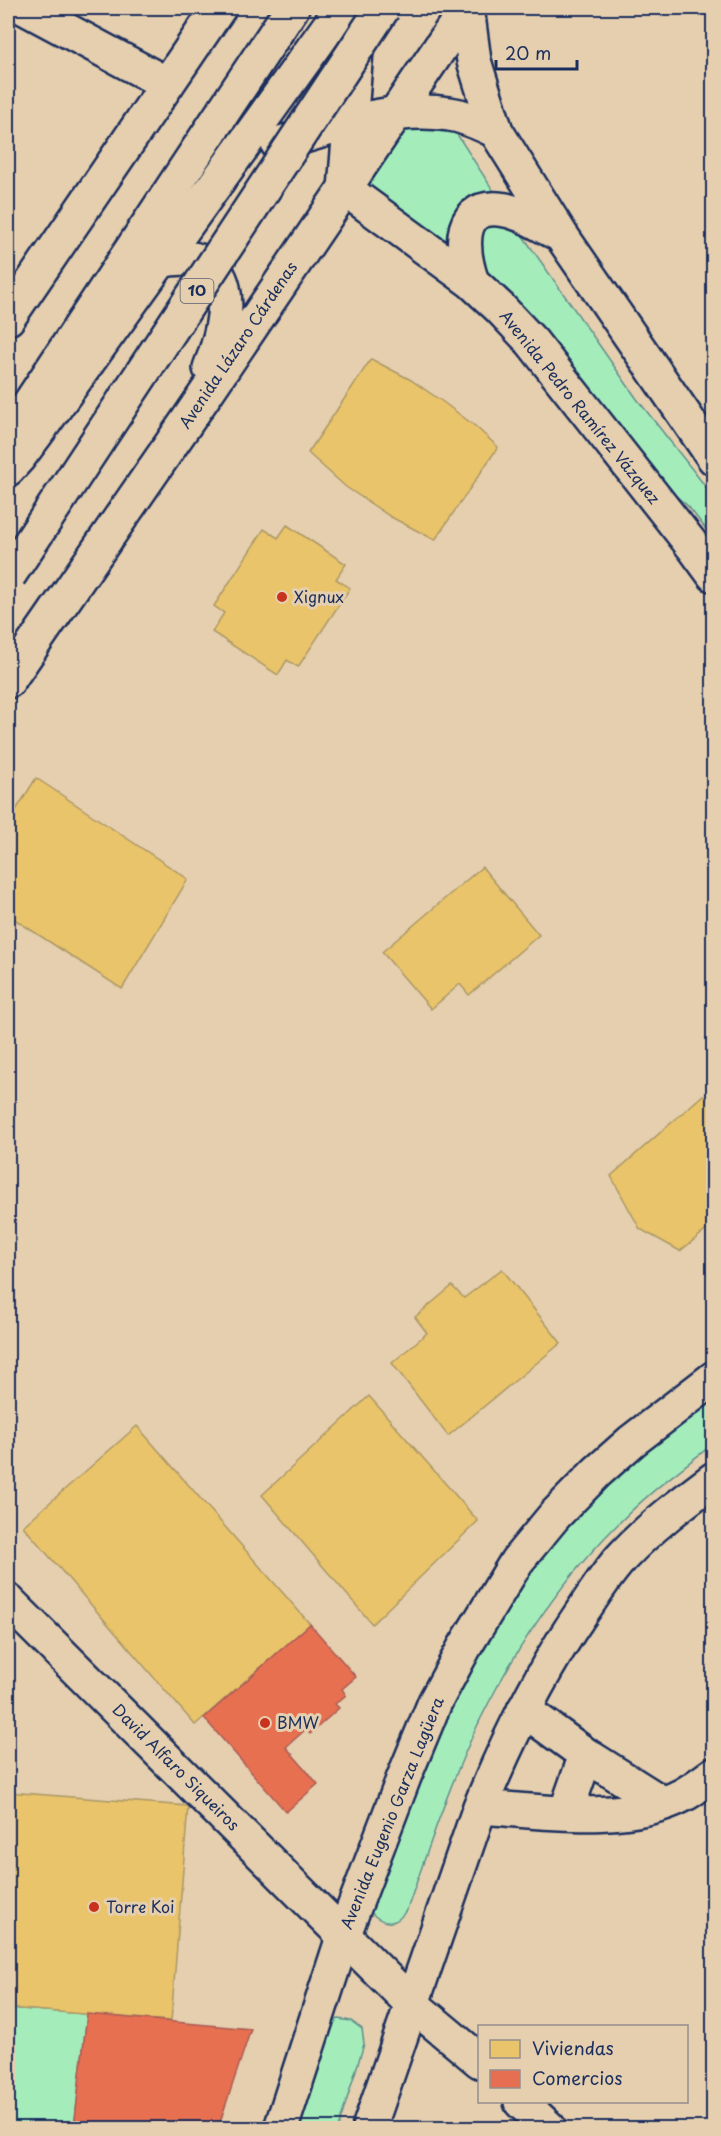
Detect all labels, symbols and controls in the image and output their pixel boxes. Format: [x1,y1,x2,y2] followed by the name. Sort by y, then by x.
[496,33,577,71] scale bar
[505,39,551,66] text: 20 m
[172,256,302,433] street label: Avenida Lázaro Cárdenas
[180,279,214,303] road number: 10
[495,304,667,509] street label: Avenida Pedro Ramírez Vázquez
[294,584,344,608] place label: Xignux
[275,590,289,604] marker: Xignux
[333,1693,449,1932] street label: Avenida Eugenio Garza Lagüera
[108,1697,246,1835] street label: David Alfaro Siqueiros
[277,1710,320,1734] place label: BMW
[258,1716,272,1730] marker: BMW
[106,1894,175,1918] place label: Torre Koi
[87,1900,101,1914] marker: Torre Koi
[478,2025,688,2103] legend
[532,2034,614,2061] text: Viviendas
[532,2064,622,2091] text: Comercios

